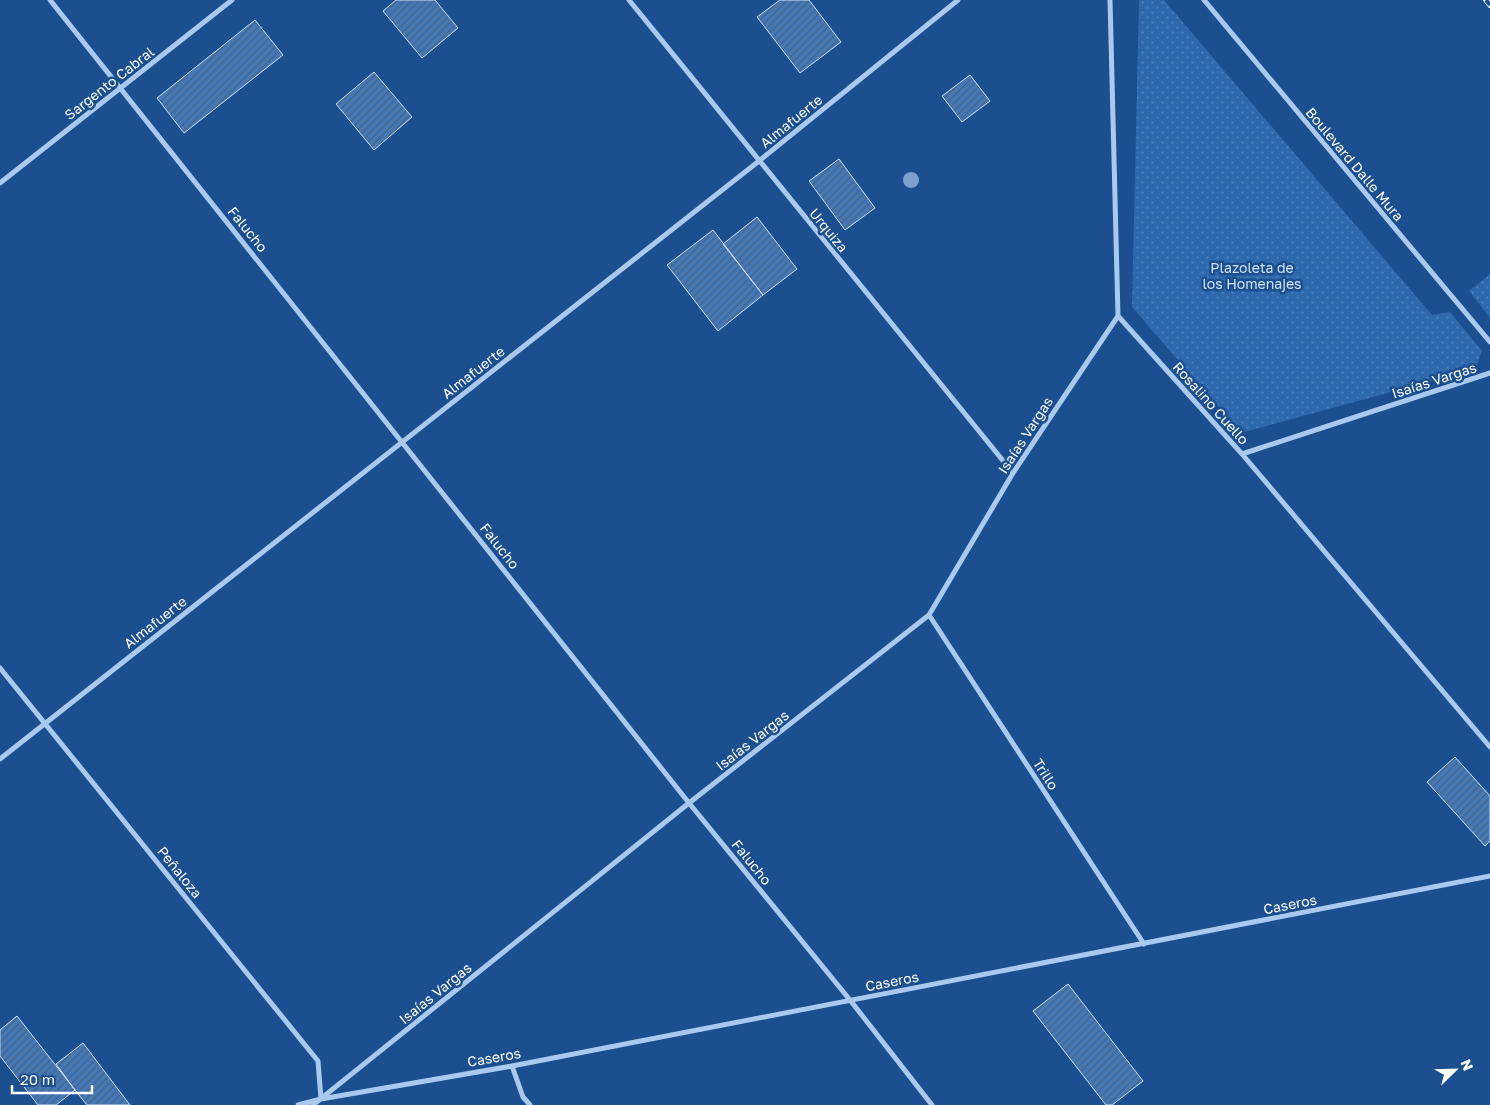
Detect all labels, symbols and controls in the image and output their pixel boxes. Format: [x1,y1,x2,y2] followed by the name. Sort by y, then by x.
[61,43,157,123] street label: Sargento Cabral
[756,91,826,151] street label: Almafuerte
[1302,104,1408,224] street label: Boulevard Dalle Mura
[225,203,271,255] street label: Falucho
[806,205,852,255] street label: Urquiza
[1202,259,1302,292] park label: Plazoleta de los Homenajes
[438,342,508,402] street label: Almafuerte
[1169,358,1253,448] street label: Rosalino Cuello
[1390,358,1478,402] street label: Isaías Vargas
[994,393,1056,477] street label: Isaías Vargas
[477,520,523,572] street label: Falucho
[120,592,190,652] street label: Almafuerte
[712,706,792,774] street label: Isaías Vargas
[1030,755,1062,793] street label: Trillo
[729,836,775,888] street label: Falucho
[154,843,206,901] street label: Peñaloza
[1262,890,1318,918] street label: Caseros
[395,959,475,1027] street label: Isaías Vargas
[864,967,920,995] street label: Caseros
[466,1044,522,1070] street label: Caseros
[1430,1045,1480,1095] north arrow
[1458,1057,1477,1073] text: N
[12,1062,92,1094] scale bar
[20,1070,55,1088] text: 20 m

